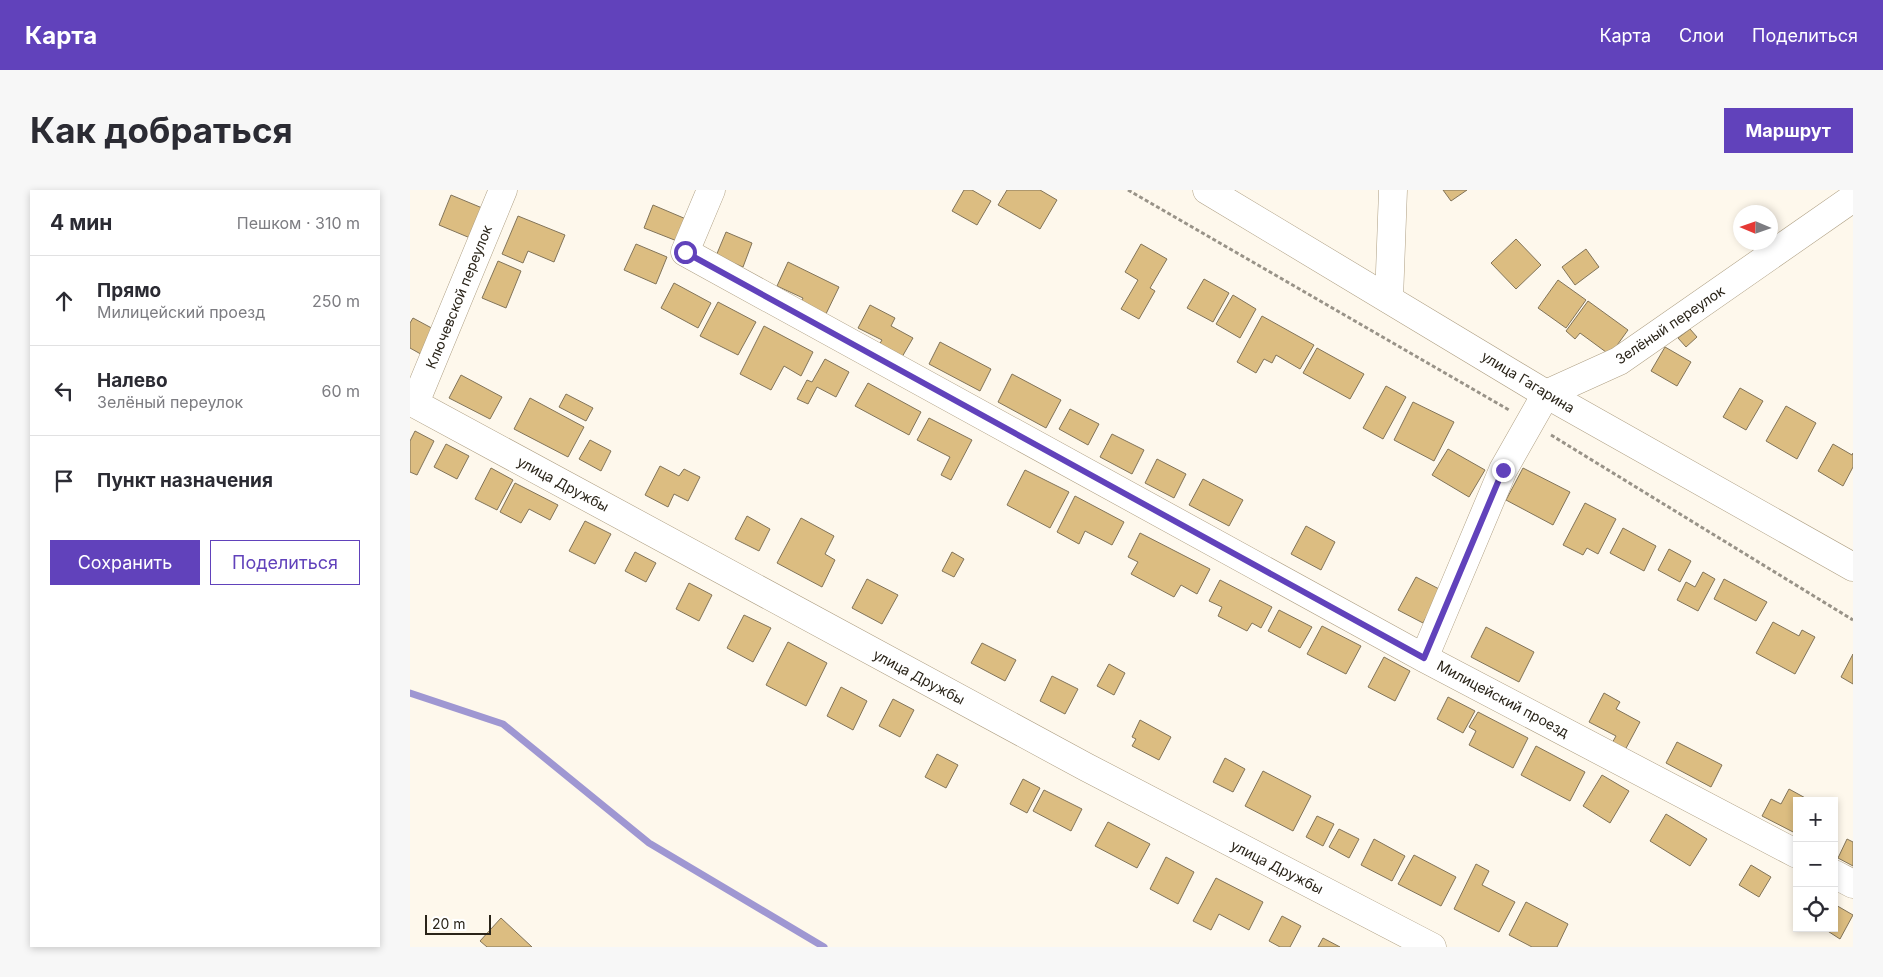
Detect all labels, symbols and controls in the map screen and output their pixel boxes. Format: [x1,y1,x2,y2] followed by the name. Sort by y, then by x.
[25,21,97,50] text: Карта
[1599,25,1651,46] text: Карта
[1679,25,1724,46] text: Слои
[1752,25,1858,46] text: Поделиться
[1724,108,1853,153] button: Маршрут
[30,109,293,151] text: Как добраться
[1733,205,1778,250] north arrow
[50,210,112,235] text: 4 мин
[237,213,360,233] text: Пешком · 310 m
[422,222,495,371] street label: Ключевской переулок
[674,241,697,264] route start
[97,279,161,302] text: Прямо
[1612,282,1728,367] street label: Зелёный переулок
[50,287,78,315] icon: ahead
[312,291,360,311] text: 250 m
[97,302,265,322] text: Милицейский проезд
[1479,347,1578,416] street label: улица Гагарина
[97,369,168,392] text: Налево
[50,377,78,405] icon: left
[321,381,360,401] text: 60 m
[97,392,243,412] text: Зелёный переулок
[515,452,612,515] street label: улица Дружбы
[1492,459,1515,482] route end
[50,467,78,495] icon: arrive
[97,469,273,492] text: Пункт назначения
[50,540,200,585] button: Сохранить
[210,540,360,585] button: Поделиться
[871,645,968,708] street label: улица Дружбы
[1434,656,1572,741] street label: Милицейский проезд
[1793,797,1838,932] map controls
[1793,797,1838,842] button: +
[1228,836,1326,897] street label: улица Дружбы
[1793,842,1838,887] button: −
[1793,887,1838,932] button: locate
[425,912,491,935] scale bar
[432,915,466,932] text: 20 m

